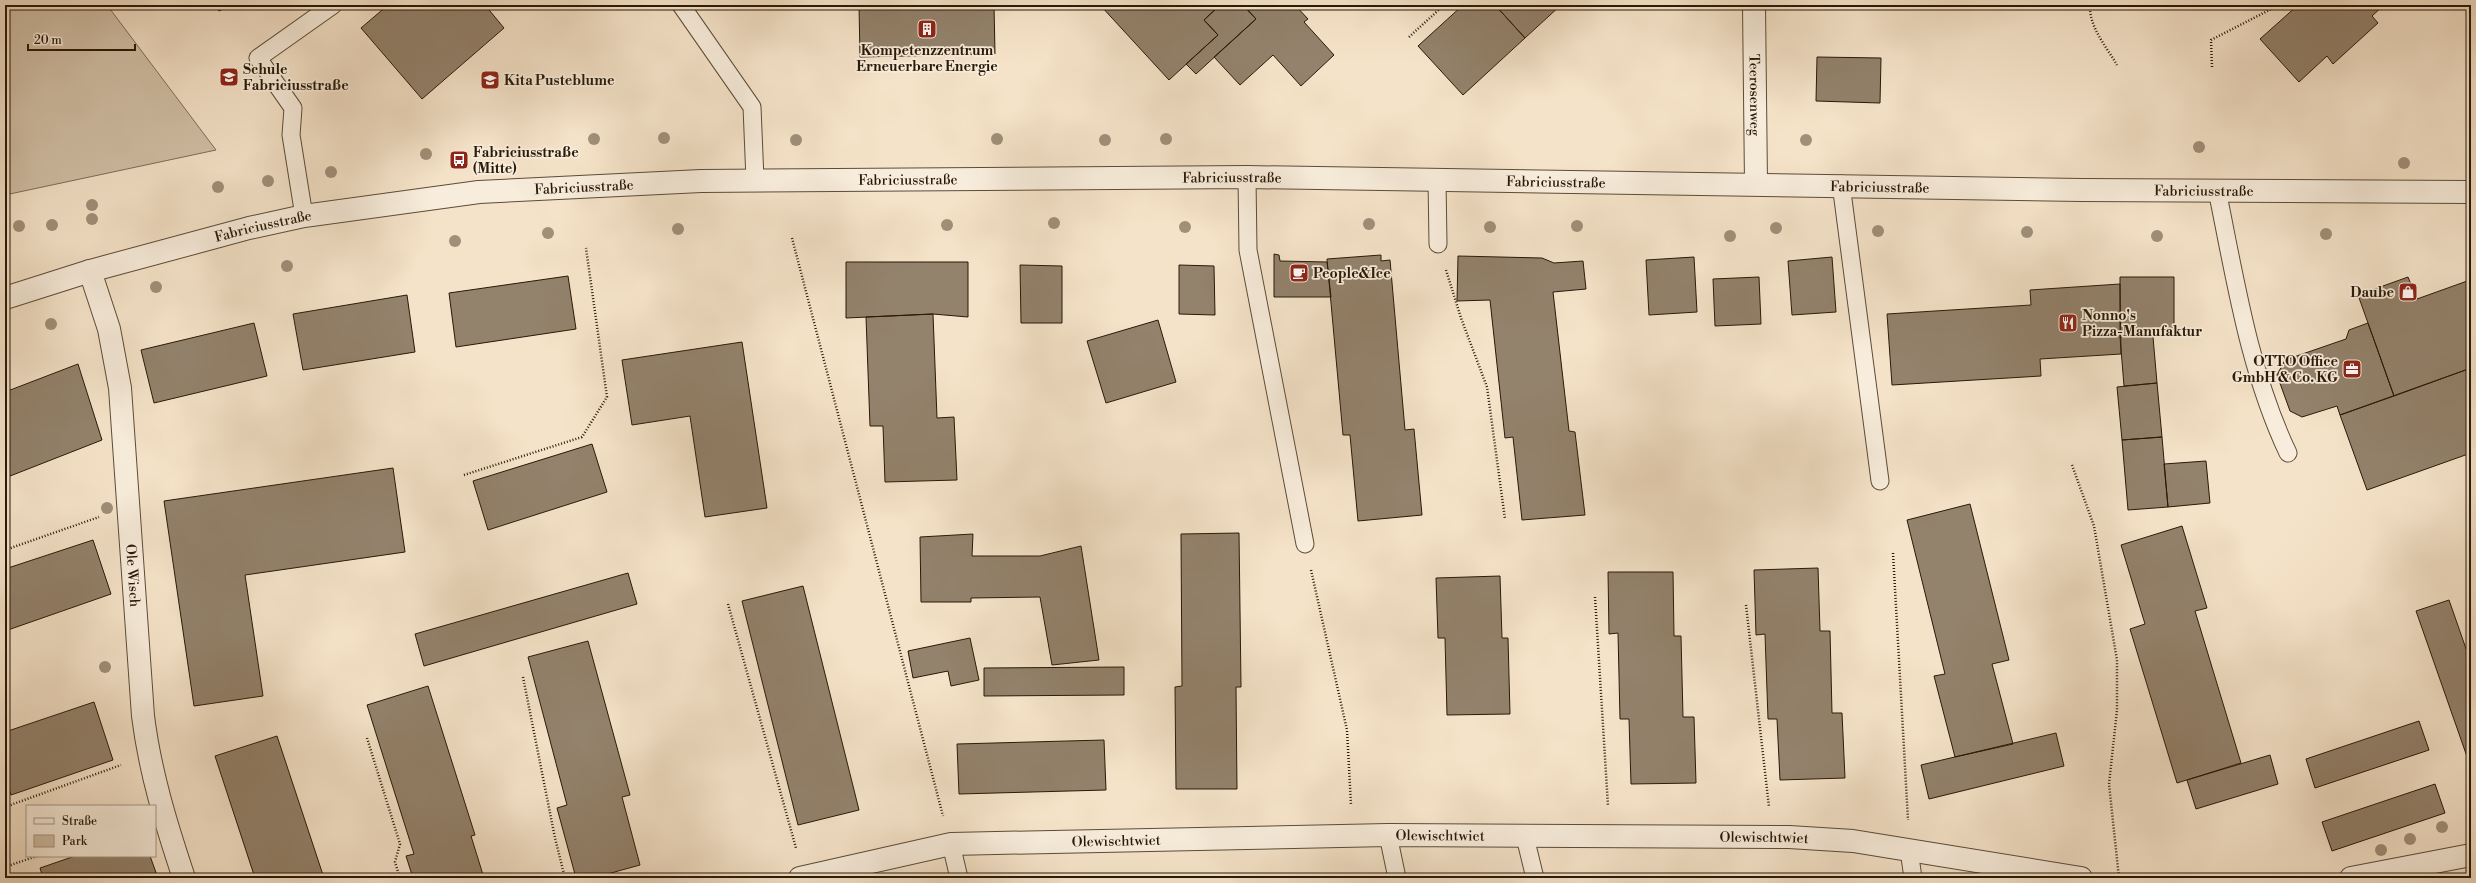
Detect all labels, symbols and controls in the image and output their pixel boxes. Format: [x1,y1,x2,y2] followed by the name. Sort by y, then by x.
[916,18,938,40] building icon: Kompetenzzentrum Erneuerbare Energie
[28,26,135,52] scale bar
[34,33,62,48] text: 20 m
[856,42,998,76] place label: Kompetenzzentrum Erneuerbare Energie
[1745,54,1763,137] street label: Teerosenweg
[243,61,349,95] place label: Schule Fabriciusstraße
[218,66,240,88] school or university icon: Schule Fabriciusstraße
[479,69,501,91] school or university icon: Kita Pusteblume
[504,72,615,90] place label: Kita Pusteblume
[473,144,579,178] place label: Fabriciusstraße (Mitte)
[448,149,470,171] bus stop icon: Fabriciusstraße (Mitte)
[1182,169,1282,188] street label: Fabriciusstraße
[858,171,958,190] street label: Fabriciusstraße
[1506,173,1606,193] street label: Fabriciusstraße
[534,176,634,199] street label: Fabriciusstraße
[1830,178,1930,198] street label: Fabriciusstraße
[2154,182,2254,201] street label: Fabriciusstraße
[213,207,313,247] street label: Fabriciusstraße
[1288,262,1310,284] cafe icon: People&Ice
[1313,265,1391,283] place label: People&Ice
[2397,281,2419,303] shop icon: Daube
[2350,284,2394,302] place label: Daube
[2082,307,2202,341] place label: Nonno's Pizza-Manufaktur
[2057,312,2079,334] restaurant icon: Nonno's Pizza-Manufaktur
[2232,353,2338,387] place label: OTTO Office GmbH & Co. KG
[2341,358,2363,380] office icon: OTTO Office GmbH & Co. KG
[121,543,143,608] street label: Ole Wisch
[26,805,156,857] legend
[62,814,97,829] text: Straße
[1396,827,1485,845] street label: Olewischtwiet
[1720,829,1809,848] street label: Olewischtwiet
[1071,832,1161,852] street label: Olewischtwiet
[62,834,88,849] text: Park

